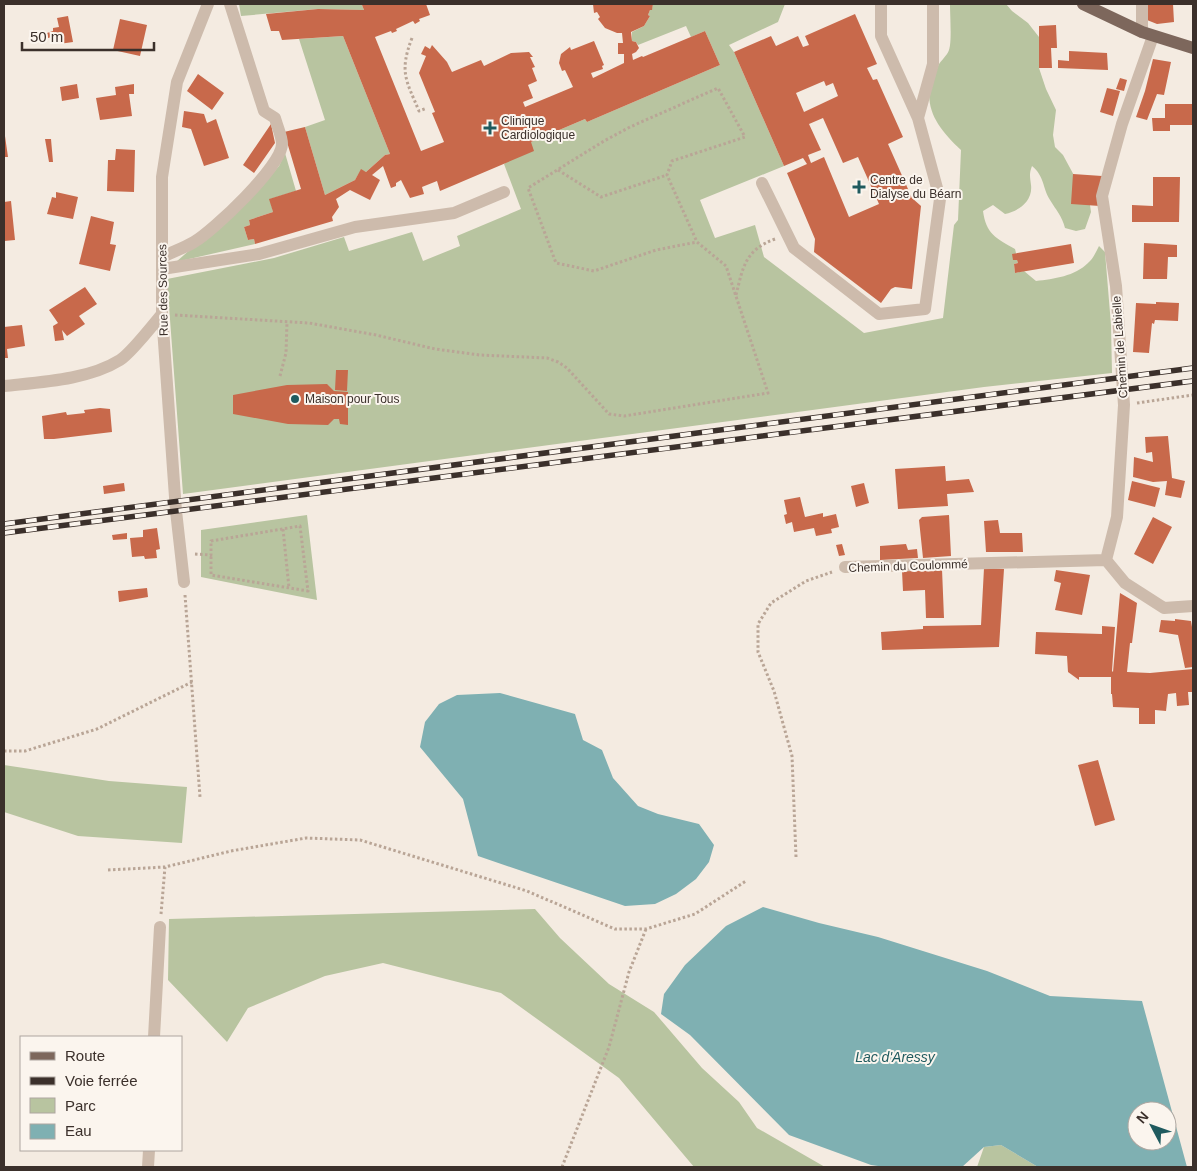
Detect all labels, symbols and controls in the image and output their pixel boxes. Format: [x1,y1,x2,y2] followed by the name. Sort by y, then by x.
[22,20,155,52] scale bar
[30,28,63,45] text: 50 m
[501,114,575,142] place label: Clinique Cardiologique
[483,121,497,135] marker: Clinique Cardiologique
[870,173,961,201] place label: Centre de Dialyse du Béarn
[852,180,866,194] marker: Centre de Dialyse du Béarn
[155,244,171,336] street label: Rue des Sources
[1109,295,1131,399] street label: Chemin de Labielle
[305,392,400,406] place label: Maison pour Tous
[289,393,301,405] marker: Maison pour Tous
[848,557,968,575] street label: Chemin du Coulommé
[20,1036,182,1151] legend
[65,1047,105,1064] text: Route
[855,1049,936,1065] water label: Lac d'Aressy
[65,1072,138,1089] text: Voie ferrée
[65,1097,96,1114] text: Parc
[1127,1101,1177,1151] north arrow
[1133,1108,1152,1127] text: N
[65,1122,92,1139] text: Eau

